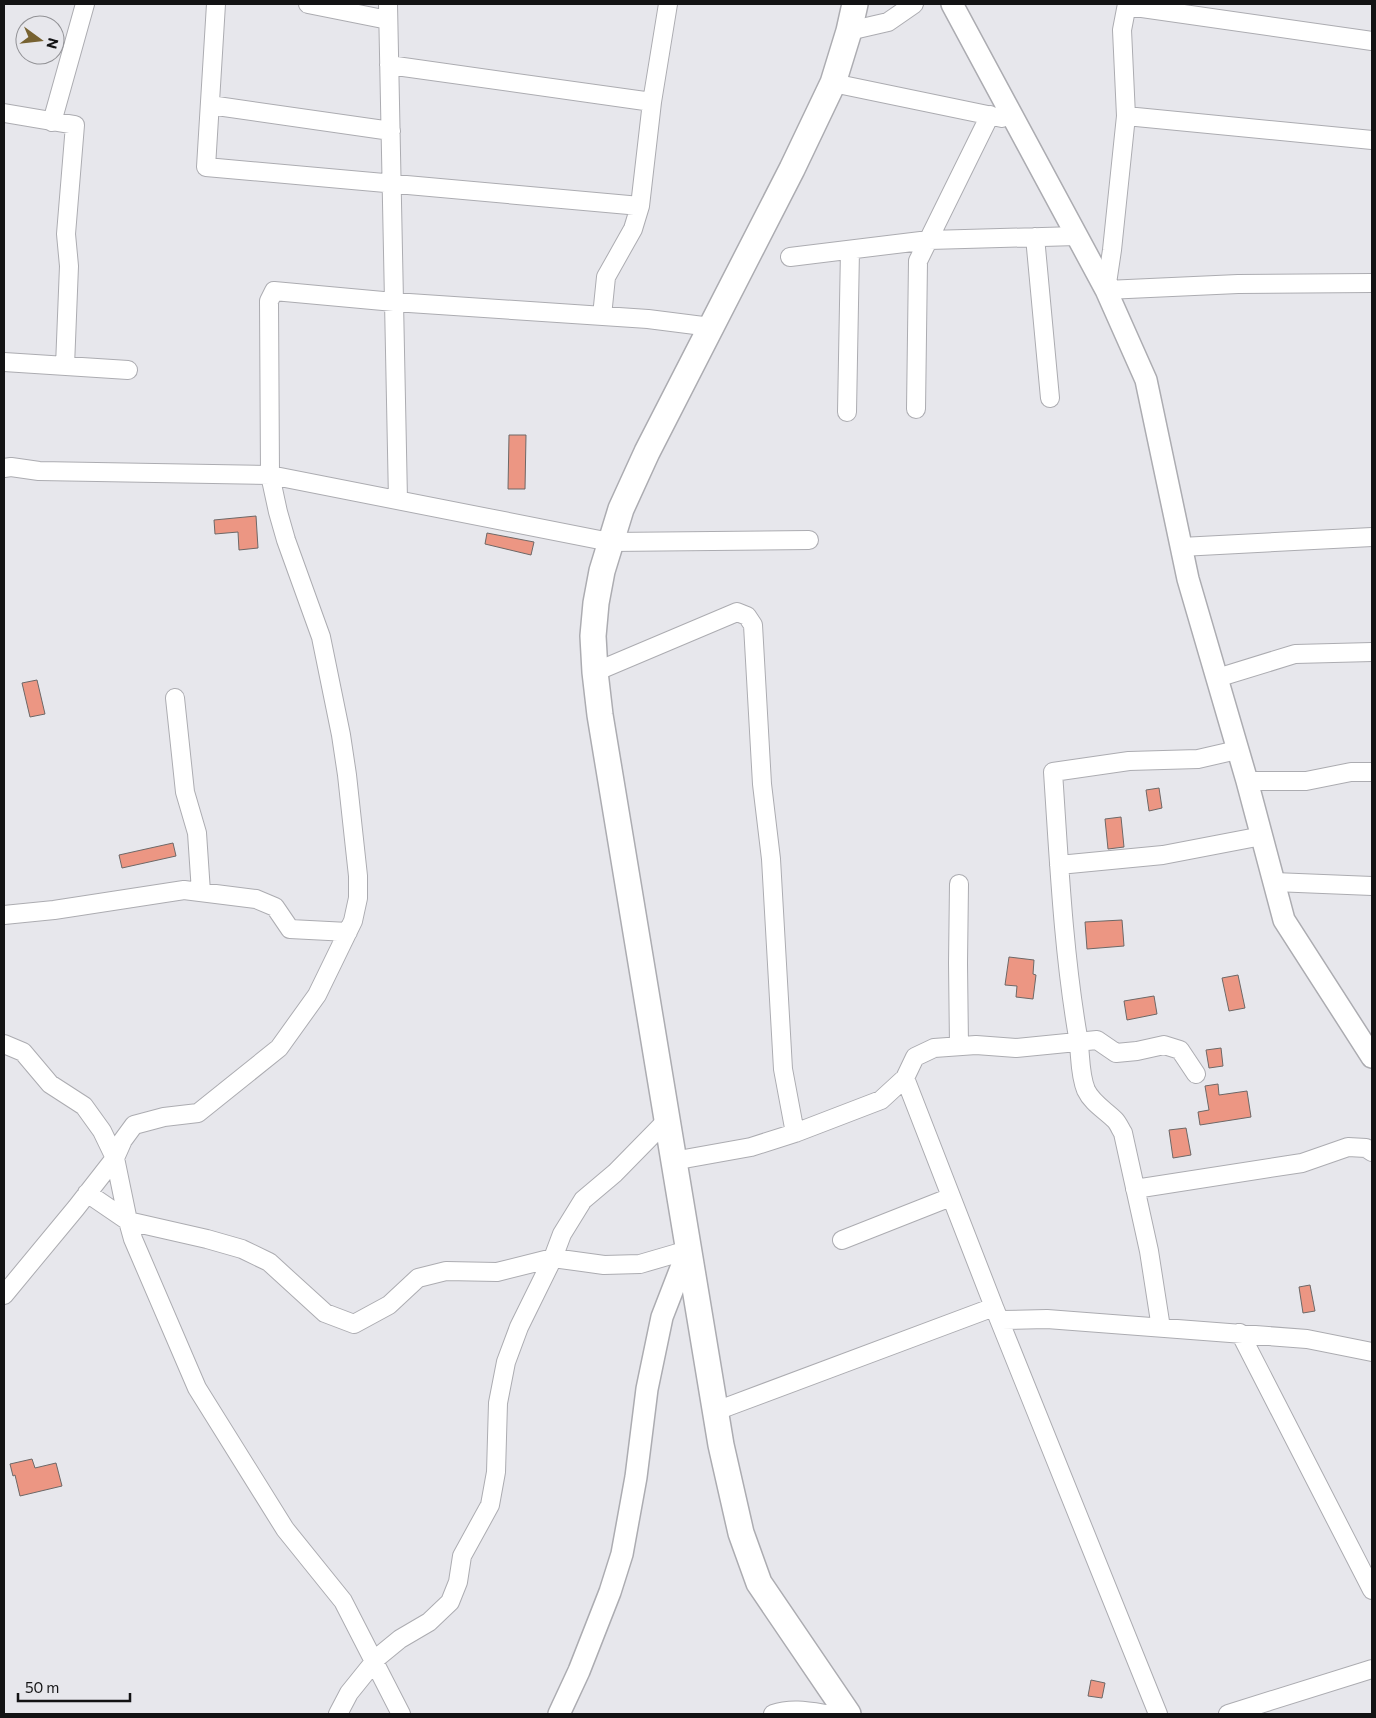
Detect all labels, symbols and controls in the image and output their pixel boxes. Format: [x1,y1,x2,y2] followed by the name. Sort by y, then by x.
[15,15,65,65] north arrow
[43,36,63,51] text: N
[18,1670,130,1702] scale bar
[25,1678,59,1696] text: 50 m

